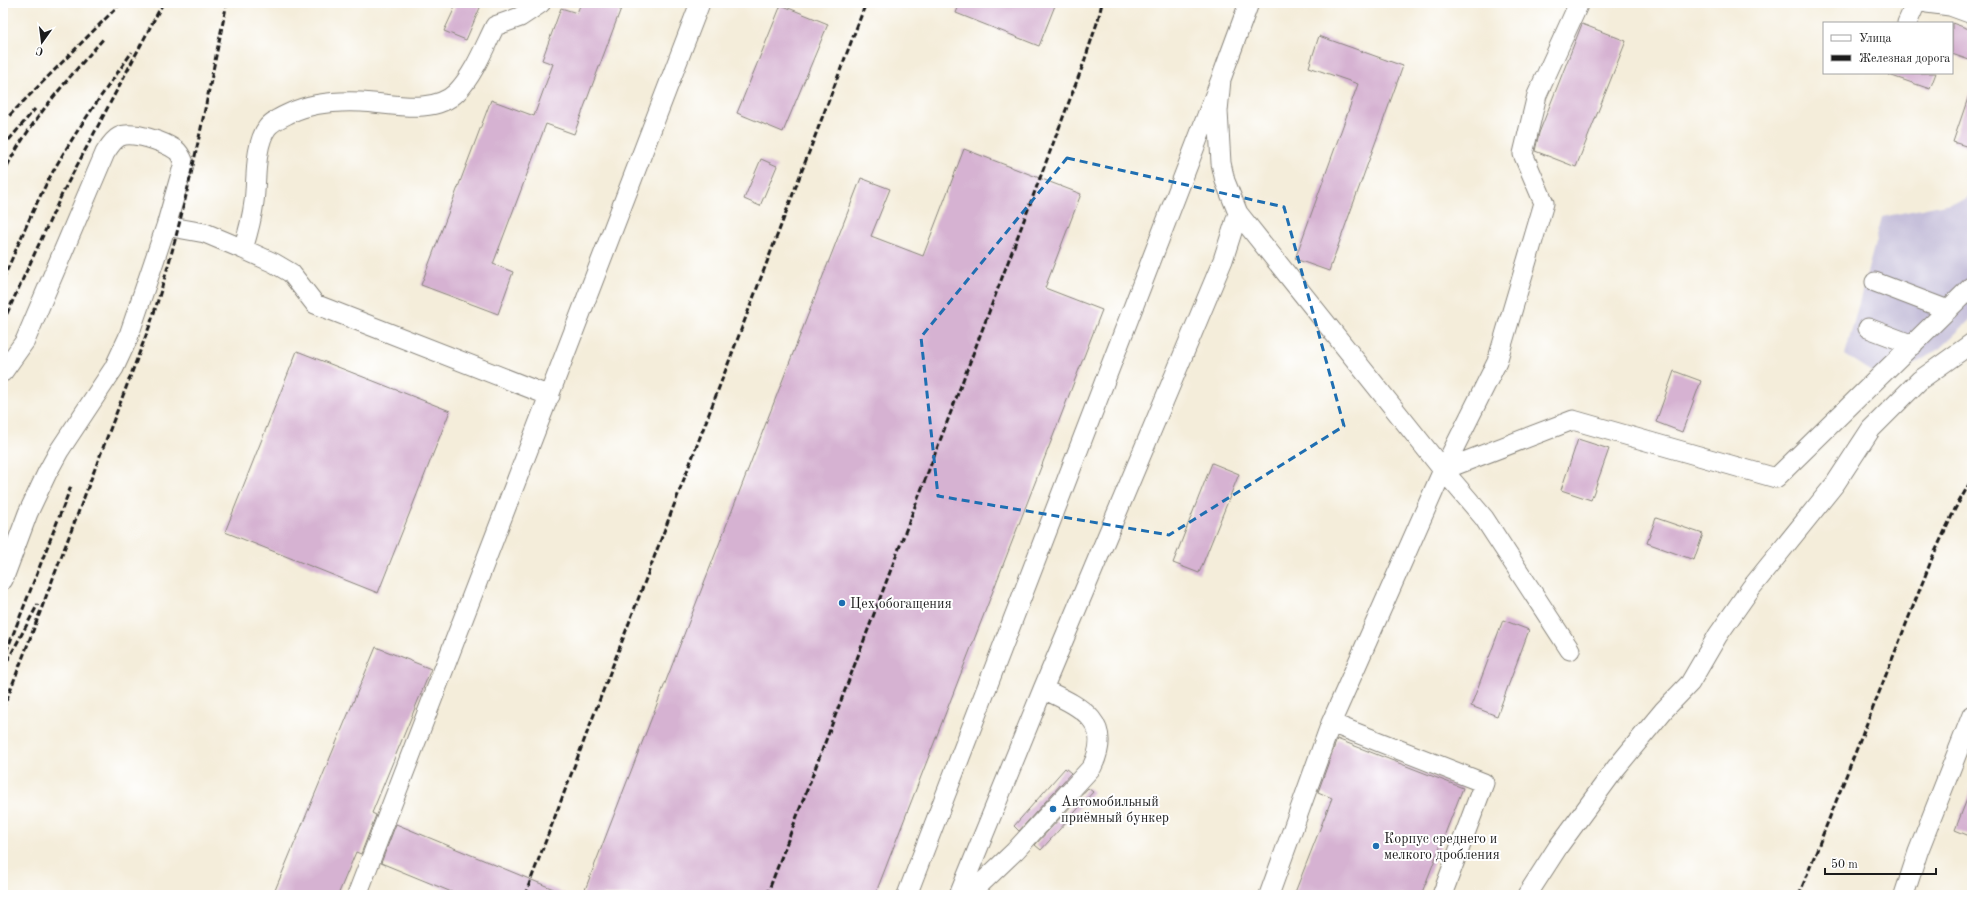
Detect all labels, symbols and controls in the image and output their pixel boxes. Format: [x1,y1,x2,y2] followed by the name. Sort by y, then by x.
[22,22,62,62] north arrow
[1823,22,1953,74] legend
[1859,33,1892,45] text: Улица
[35,44,45,56] text: С
[1859,53,1950,65] text: Железная дорога
[850,597,952,611] place label: Цех обогащения
[837,598,847,608] marker: Цех обогащения
[1061,795,1169,825] place label: Автомобильный приёмный бункер
[1048,804,1058,814] marker: Автомобильный приёмный бункер
[1384,832,1500,862] place label: Корпус среднего и мелкого дробления
[1371,841,1381,851] marker: Корпус среднего и мелкого дробления
[1825,850,1936,876] scale bar
[1831,858,1858,871] text: 50 m

